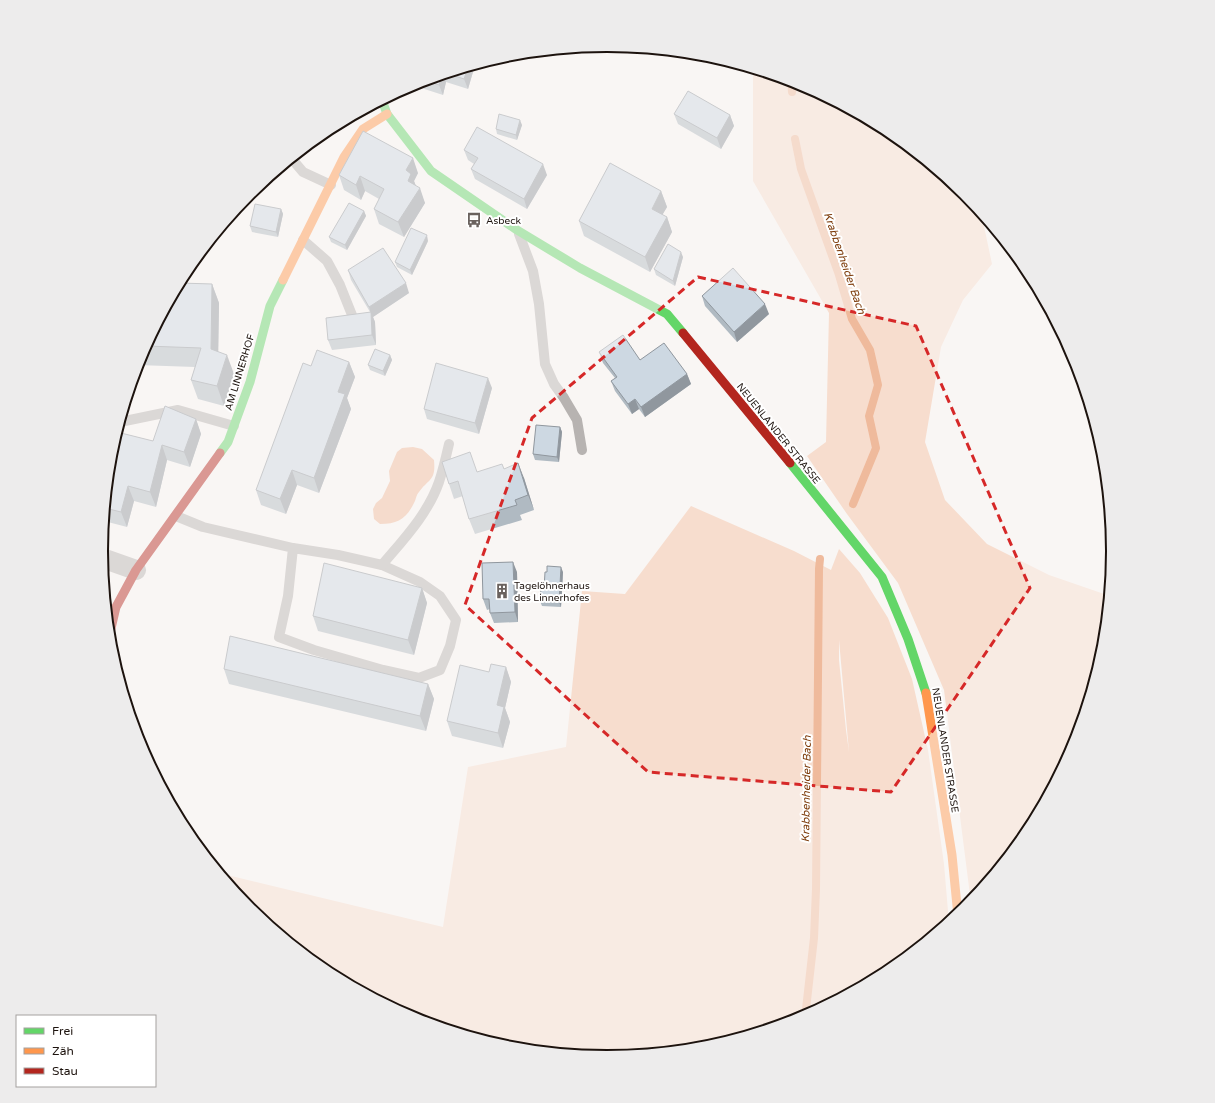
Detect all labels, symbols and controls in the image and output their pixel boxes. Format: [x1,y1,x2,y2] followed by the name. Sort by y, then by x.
[465,211,483,229] bus stop icon: Asbeck
[821,211,868,316] water label: Krabbenheider Bach
[486,215,522,227] place label: Asbeck
[223,332,257,412] street label: AM LINNERHOF
[734,381,823,486] street label: NEUENLANDER STRASSE
[514,580,590,604] place label: Tagelöhnerhaus des Linnerhofes
[493,582,511,600] building icon: Tagelöhnerhaus des Linnerhofes
[929,687,961,813] street label: NEUENLANDER STRASSE
[799,735,814,843] water label: Krabbenheider Bach
[16,1015,156,1087] legend
[52,1024,73,1038] text: Frei
[52,1044,74,1058] text: Zäh
[52,1064,78,1078] text: Stau

